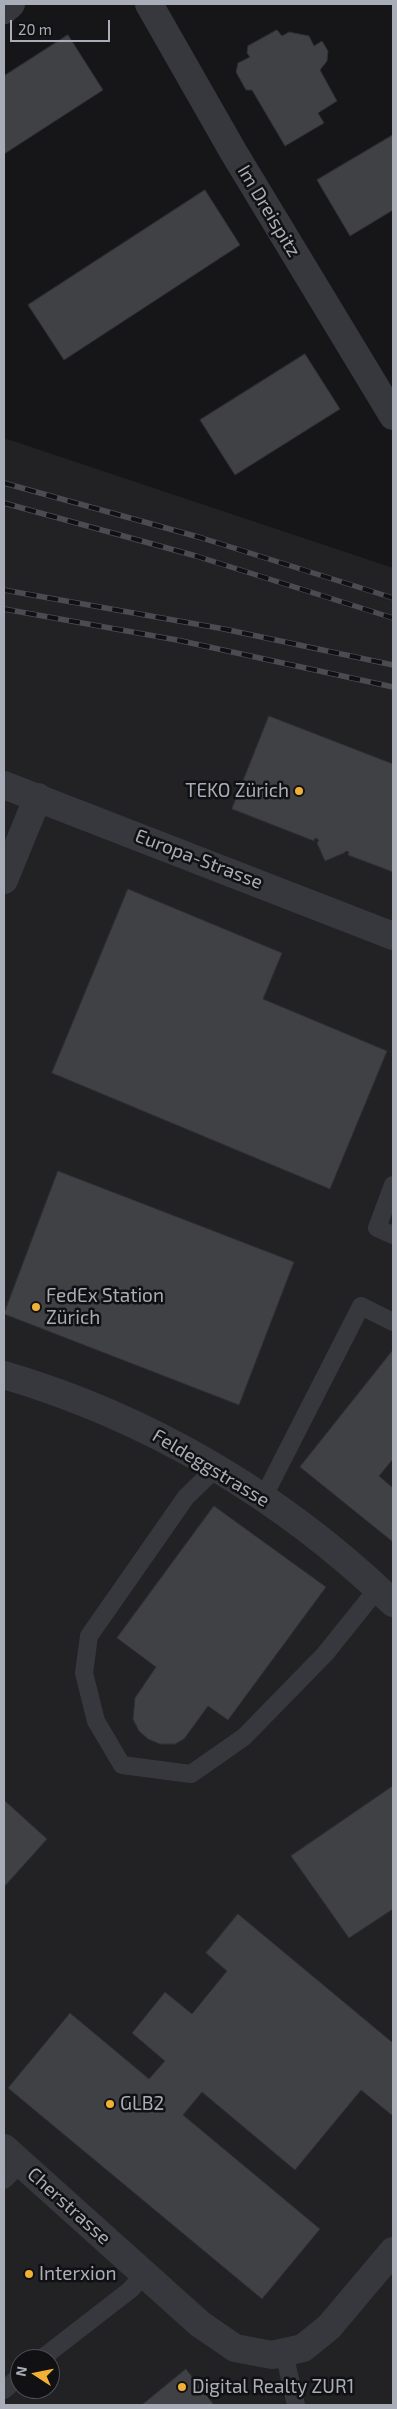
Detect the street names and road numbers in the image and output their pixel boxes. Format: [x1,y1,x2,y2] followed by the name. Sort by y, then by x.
[233,161,305,261] street label: Im Dreispitz
[132,824,266,894] street label: Europa-Strasse
[148,1424,274,1512] street label: Feldeggstrasse
[23,2163,115,2249] street label: Cherstrasse

